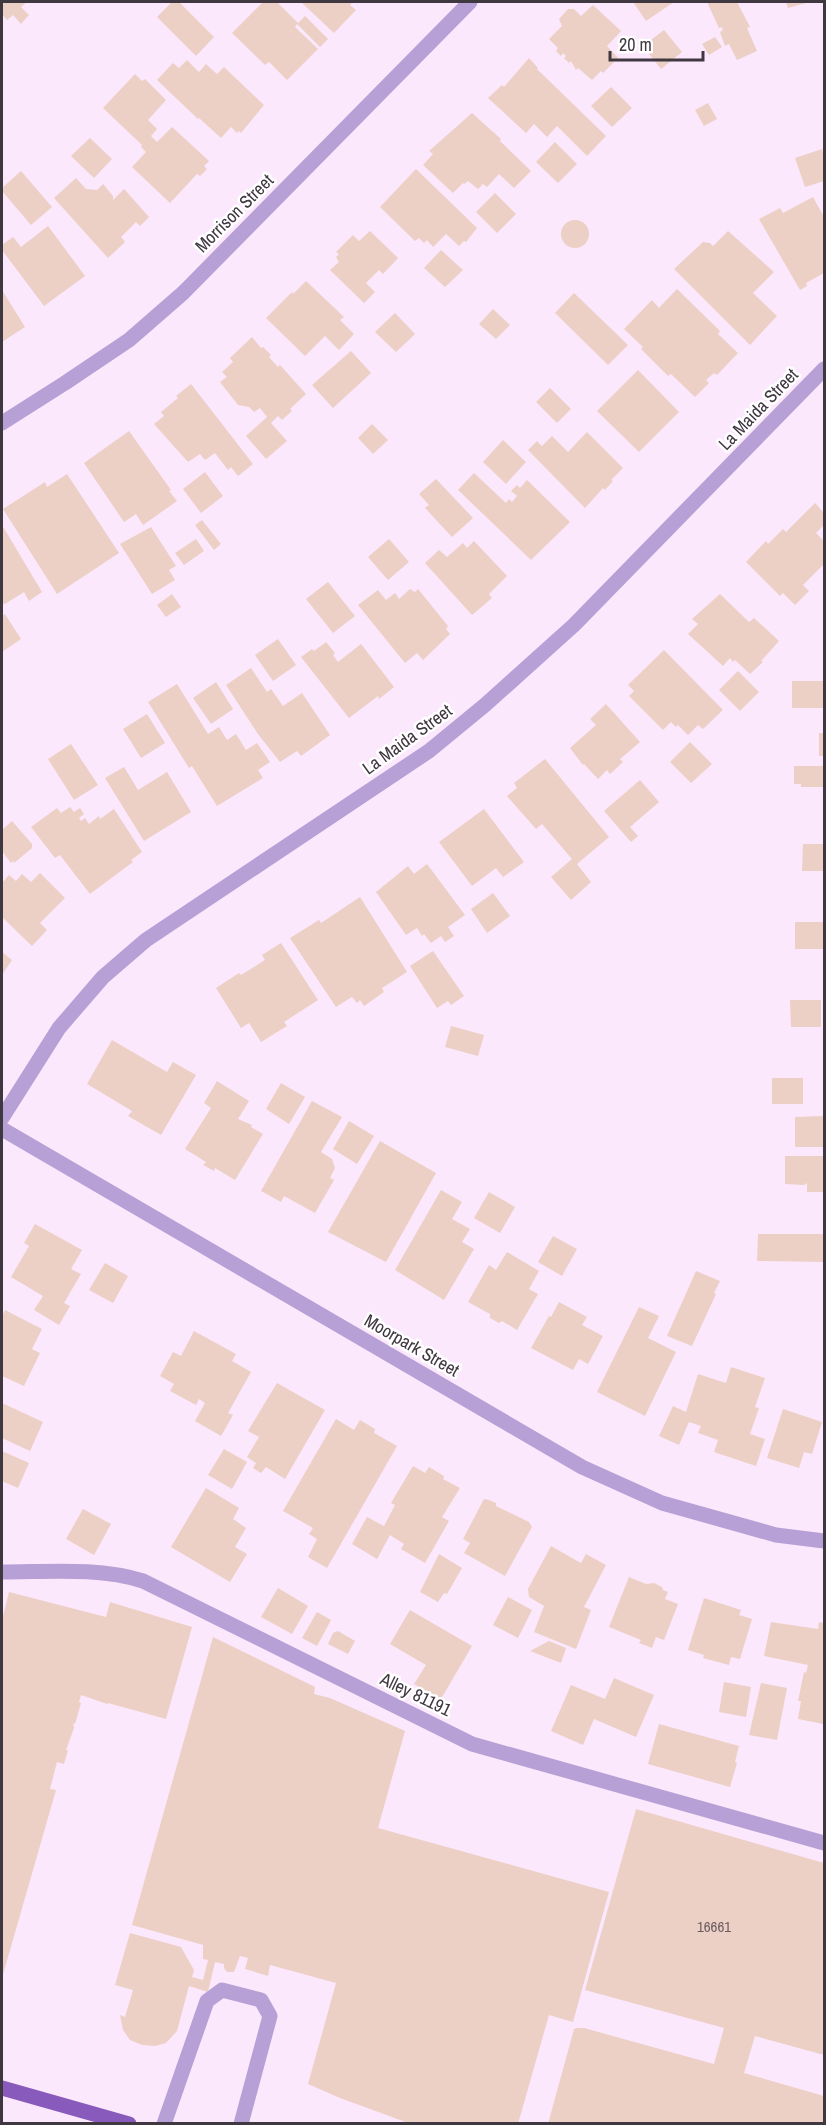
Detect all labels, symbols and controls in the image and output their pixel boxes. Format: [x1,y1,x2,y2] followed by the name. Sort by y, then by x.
[610,24,703,62] scale bar
[619,32,652,57] text: 20 m
[189,168,279,258] street label: Morrison Street
[713,363,803,455] street label: La Maida Street
[357,698,457,780] street label: La Maida Street
[360,1308,464,1382] street label: Moorpark Street
[375,1666,456,1722] street label: Alley 81191
[697,1916,731,1937] house number: 16661

